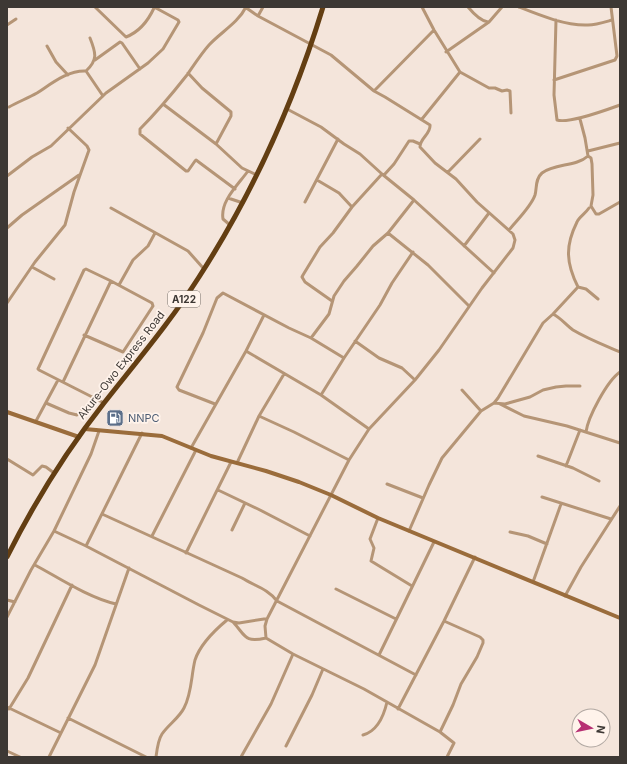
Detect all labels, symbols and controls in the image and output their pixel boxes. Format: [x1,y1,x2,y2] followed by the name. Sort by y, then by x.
[168,291,200,307] road number: A122
[74,308,168,422] street label: Akure-Owo Express Road
[105,408,125,428] fuel station icon: NNPC
[128,411,160,425] place label: NNPC
[571,708,611,748] north arrow
[593,724,608,735] text: N

